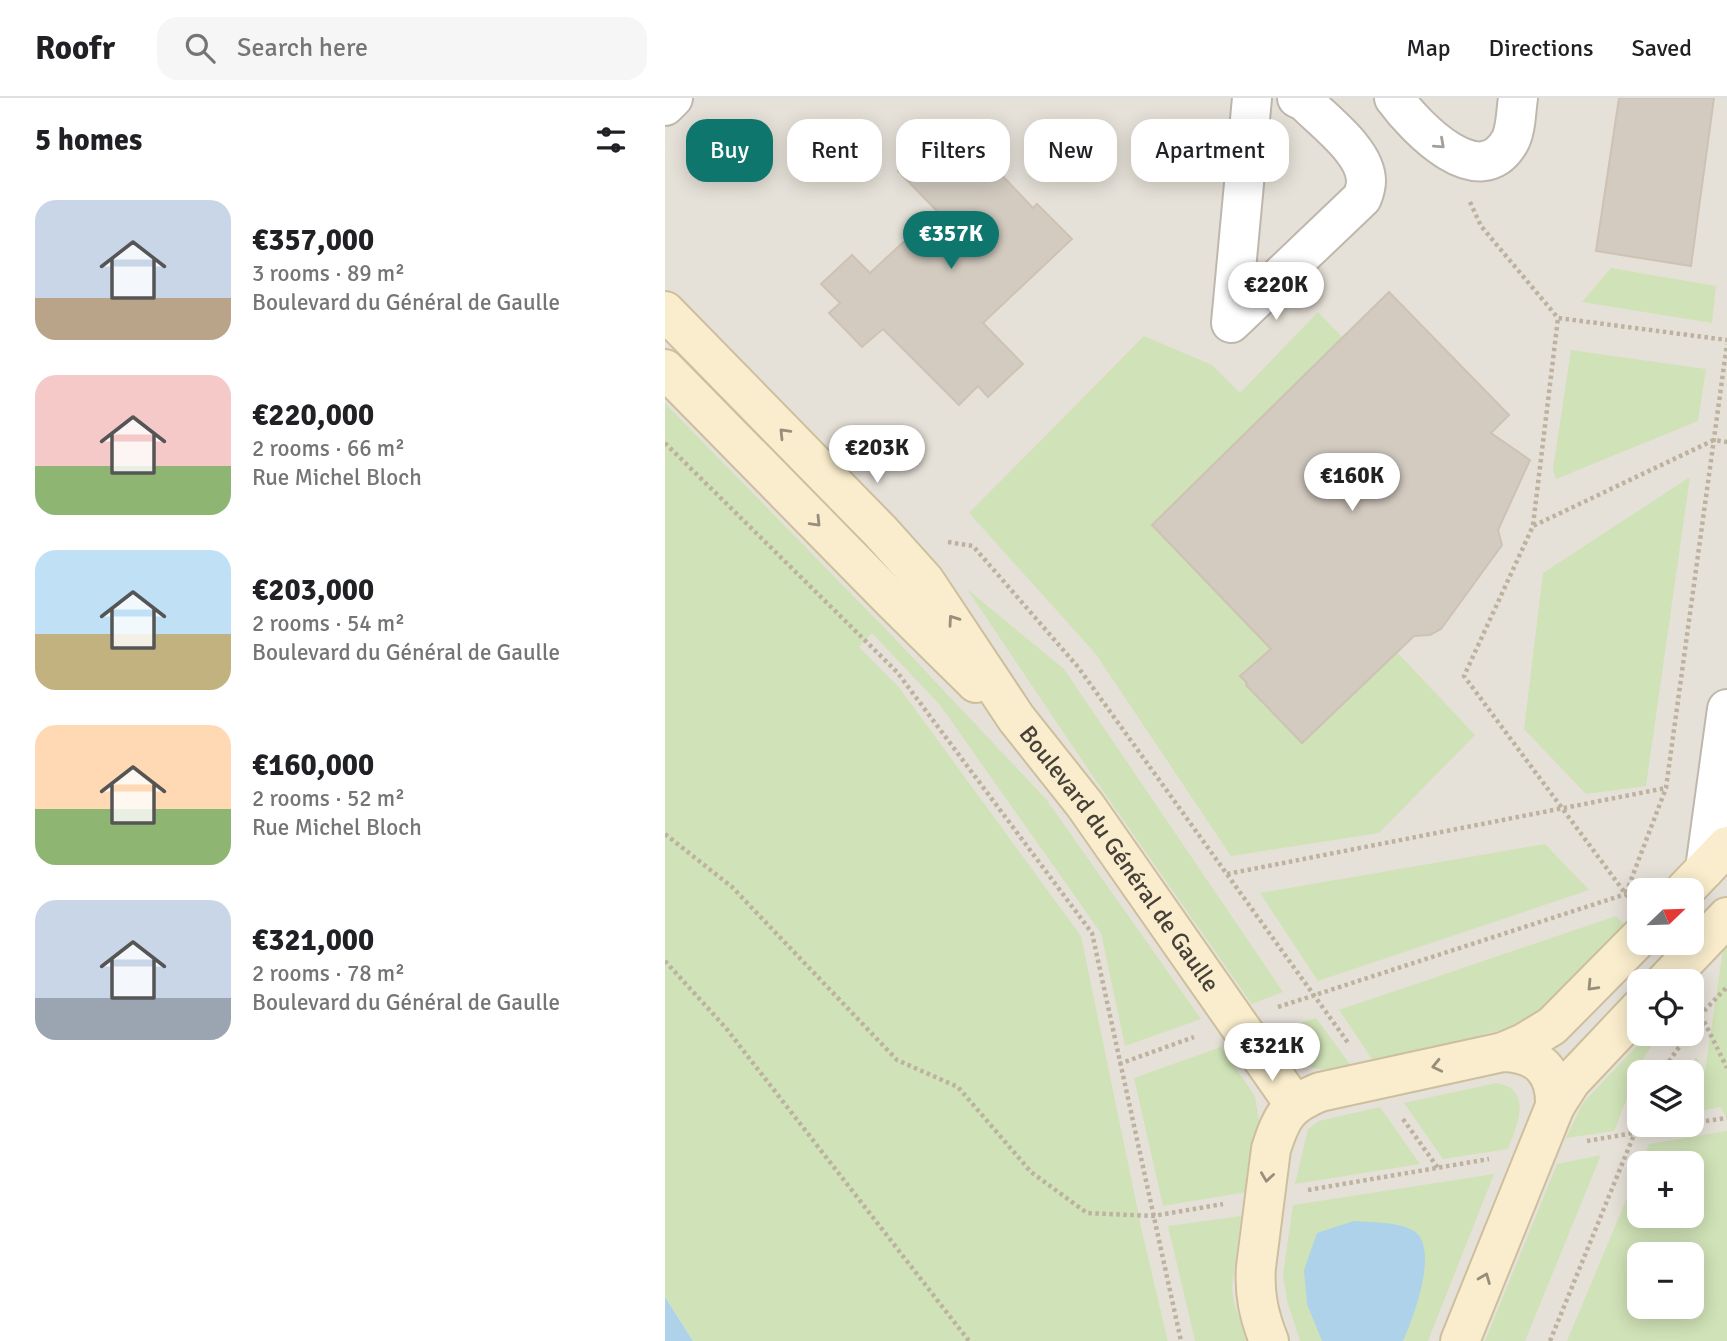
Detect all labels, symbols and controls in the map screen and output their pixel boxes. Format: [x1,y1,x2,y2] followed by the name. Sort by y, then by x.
[157,17,647,80] search box
[35,28,115,69] text: Roofr
[181,29,219,67] icon: search
[237,32,368,64] text: Search here
[1406,33,1451,63] text: Map
[1489,33,1594,63] text: Directions
[1632,33,1692,63] text: Saved
[686,119,773,182] chip: Buy
[787,119,882,182] chip: Rent
[896,119,1010,182] chip: Filters
[1024,119,1117,182] chip: New
[1131,119,1289,182] chip: Apartment
[592,121,630,159] icon: filters
[35,122,142,159] text: 5 homes
[1431,135,1444,148] one-way arrow
[902,212,1000,271] pin: €357K
[919,219,983,248] text: €357K
[252,222,374,259] text: €357,000
[91,228,175,312] icon: home
[252,259,405,288] text: 3 rooms · 89 m²
[1227,262,1325,322] pin: €220K
[1244,270,1308,299] text: €220K
[252,288,560,317] text: Boulevard du Général de Gaulle
[252,397,374,434] text: €220,000
[91,403,175,487] icon: home
[828,426,926,485] pin: €203K
[780,428,793,441] one-way arrow
[845,433,909,462] text: €203K
[252,434,405,463] text: 2 rooms · 66 m²
[1303,454,1401,513] pin: €160K
[1320,461,1384,490] text: €160K
[252,463,422,492] text: Rue Michel Bloch
[807,514,820,527] one-way arrow
[252,572,374,609] text: €203,000
[91,578,175,662] icon: home
[252,609,405,638] text: 2 rooms · 54 m²
[948,615,961,628] one-way arrow
[252,638,560,667] text: Boulevard du Général de Gaulle
[1013,719,1226,998] street label: Boulevard du Général de Gaulle
[252,747,374,784] text: €160,000
[91,753,175,837] icon: home
[252,784,405,813] text: 2 rooms · 52 m²
[252,813,422,842] text: Rue Michel Bloch
[1627,878,1705,956] north arrow
[1627,878,1704,1319] map controls
[252,922,374,959] text: €321,000
[91,928,175,1012] icon: home
[252,959,405,988] text: 2 rooms · 78 m²
[1627,969,1704,1046] button: locate
[1588,978,1601,991] one-way arrow
[252,988,560,1017] text: Boulevard du Général de Gaulle
[1223,1024,1321,1083] pin: €321K
[1240,1031,1304,1060] text: €321K
[1431,1058,1443,1073] one-way arrow
[1627,1060,1704,1137] button: layers
[1627,1151,1704,1228] button: +
[1260,1171,1275,1183] one-way arrow
[1627,1242,1704,1319] button: −
[1477,1272,1491,1284] one-way arrow

